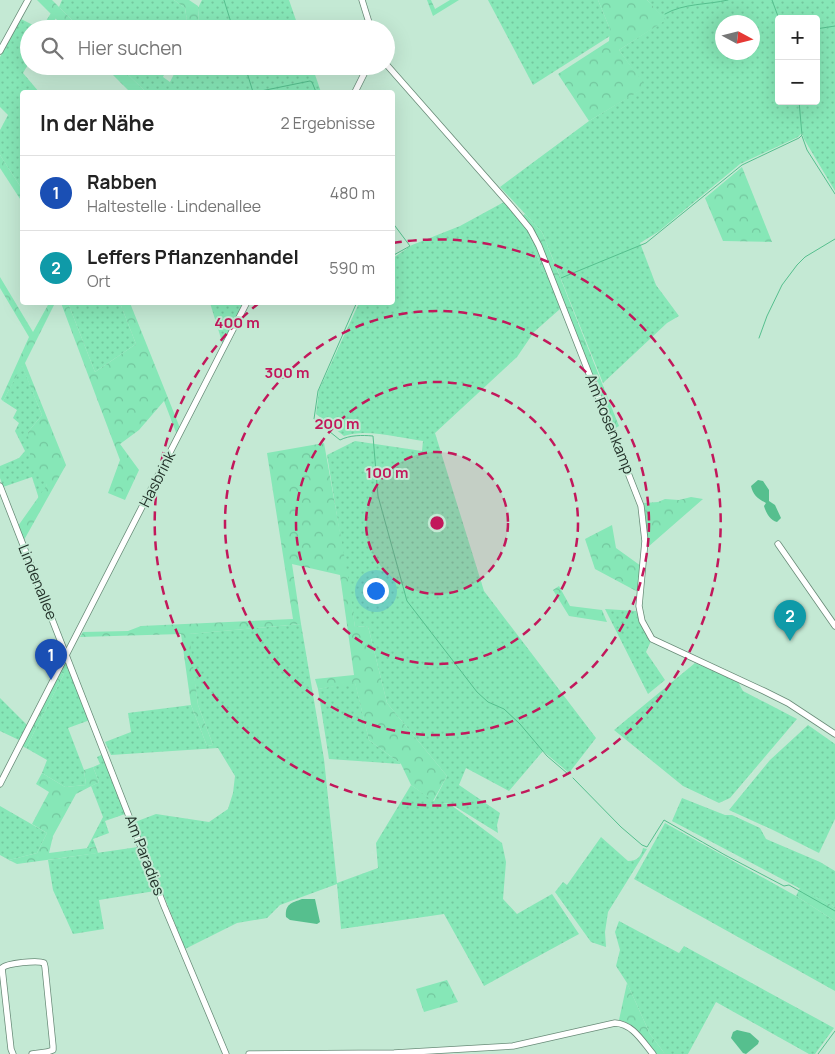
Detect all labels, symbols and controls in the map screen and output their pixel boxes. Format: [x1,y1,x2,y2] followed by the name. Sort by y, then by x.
[715,15,760,60] north arrow
[775,15,820,105] map controls
[775,15,820,60] button: +
[20,20,395,75] search box
[38,34,66,62] icon: search
[78,35,182,61] text: Hier suchen
[775,60,820,105] button: −
[40,109,154,137] text: In der Nähe
[280,112,375,134] text: 2 Ergebnisse
[87,169,157,195] text: Rabben
[52,182,60,204] text: 1
[330,182,375,204] text: 480 m
[87,195,261,217] text: Haltestelle · Lindenallee
[87,244,299,270] text: Leffers Pflanzenhandel
[51,257,61,279] text: 2
[329,257,375,279] text: 590 m
[87,270,111,292] text: Ort
[214,312,260,333] text: 400 m
[265,362,309,383] text: 300 m
[580,371,640,477] street label: Am Rosenkamp
[314,413,360,434] text: 200 m
[134,447,180,511] street label: Hasbrink
[366,462,408,483] text: 100 m
[428,514,446,532] centre of rings
[13,541,63,623] street label: Lindenallee
[363,578,389,604] your location
[774,600,806,641] pin: 2
[35,639,67,680] pin: 1
[120,812,170,898] street label: Am Paradies

